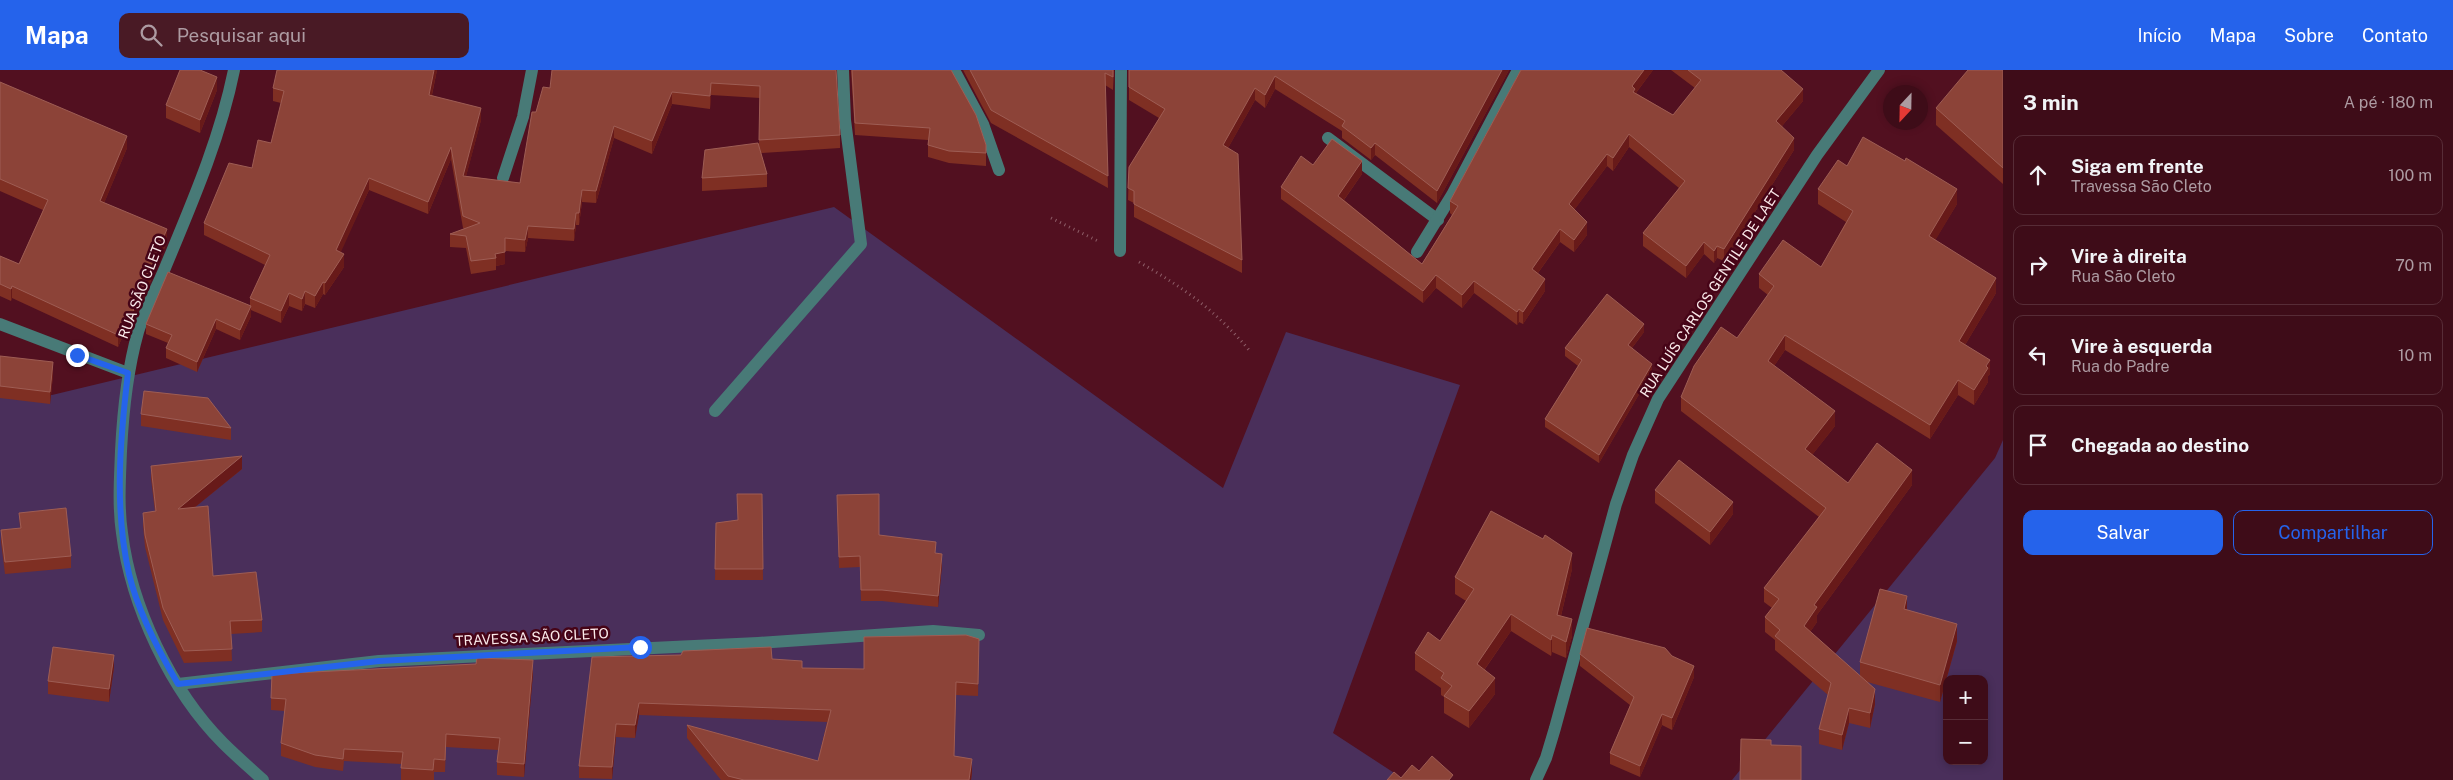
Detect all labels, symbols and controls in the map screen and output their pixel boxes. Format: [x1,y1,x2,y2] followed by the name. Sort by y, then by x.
[119,13,469,58] search box
[25,21,89,49] text: Mapa
[137,21,165,49] icon: search
[177,24,306,46] text: Pesquisar aqui
[2137,25,2182,46] text: Início
[2210,25,2256,46] text: Mapa
[2284,25,2334,46] text: Sobre
[2362,25,2428,46] text: Contato
[1883,85,1928,130] north arrow
[2023,90,2079,115] text: 3 min
[2344,93,2433,112] text: A pé · 180 m
[2071,155,2204,177] text: Siga em frente
[2024,161,2052,189] icon: ahead
[2388,166,2432,185] text: 100 m
[2071,177,2212,196] text: Travessa São Cleto
[1636,185,1783,400] street label: RUA LUÍS CARLOS GENTILE DE LAET
[114,233,169,341] street label: RUA SÃO CLETO
[2071,245,2187,267] text: Vire à direita
[2024,251,2052,279] icon: right
[2395,256,2432,275] text: 70 m
[2071,267,2175,286] text: Rua São Cleto
[2071,335,2212,357] text: Vire à esquerda
[2024,341,2052,369] icon: left
[66,344,89,367] route end
[2398,346,2432,365] text: 10 m
[2071,357,2170,376] text: Rua do Padre
[2024,431,2052,459] icon: arrive
[2071,434,2249,456] text: Chegada ao destino
[2023,510,2223,555] button: Salvar
[2233,510,2433,555] button: Compartilhar
[455,624,609,649] street label: TRAVESSA SÃO CLETO
[629,636,652,659] route start
[1943,675,1988,765] map controls
[1943,675,1988,720] button: +
[1943,720,1988,765] button: −

